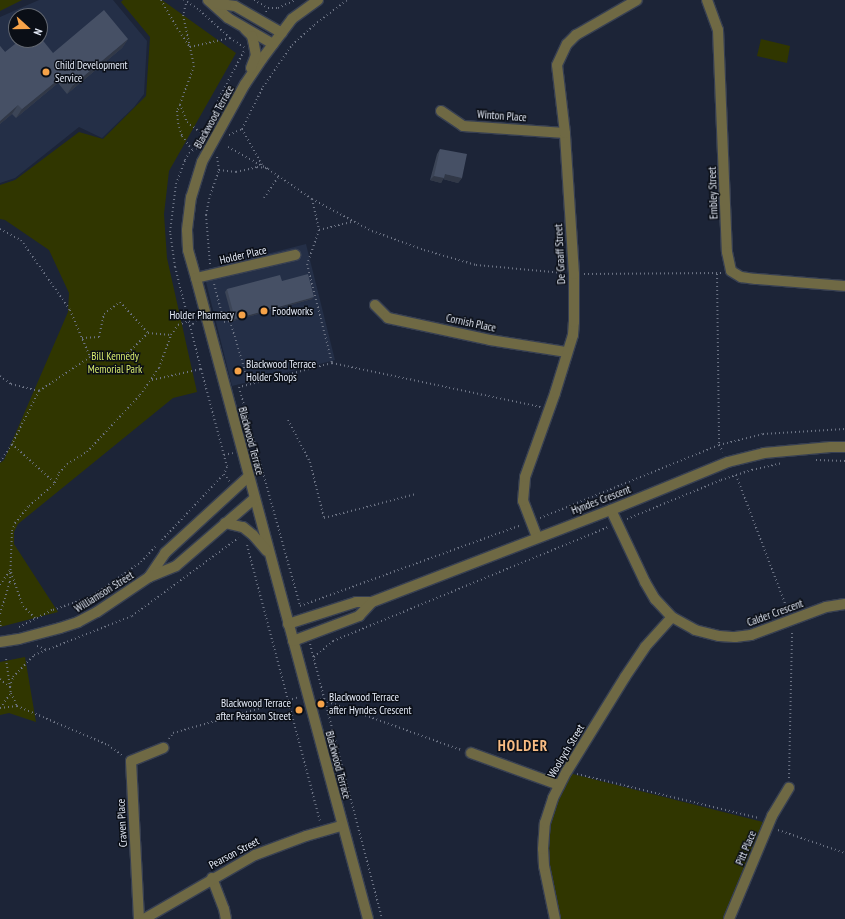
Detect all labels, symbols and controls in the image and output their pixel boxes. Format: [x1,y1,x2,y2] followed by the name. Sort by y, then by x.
[8,8,48,48] north arrow
[31,27,46,37] text: N
[55,59,128,85] place label: Child Development Service
[40,66,52,78] marker: Child Development Service
[191,83,237,151] street label: Blackwood Terrace
[477,108,527,124] street label: Winton Place
[705,166,721,220] street label: Embley Street
[552,223,568,285] street label: De Graaff Street
[218,243,268,267] street label: Holder Place
[272,304,313,318] place label: Foodworks
[259,306,269,316] marker: Foodworks
[169,308,234,322] place label: Holder Pharmacy
[237,310,247,320] marker: Holder Pharmacy
[445,311,497,335] street label: Cornish Place
[88,350,142,376] park label: Bill Kennedy Memorial Park
[246,358,316,384] place label: Blackwood Terrace Holder Shops
[233,366,243,376] marker: Blackwood Terrace Holder Shops
[236,405,266,477] street label: Blackwood Terrace
[569,483,633,517] street label: Hyndes Crescent
[72,569,136,615] street label: Williamson Street
[745,597,805,629] street label: Calder Crescent
[329,691,411,717] place label: Blackwood Terrace after Hyndes Crescent
[216,697,291,723] place label: Blackwood Terrace after Pearson Street
[316,699,326,709] marker: Blackwood Terrace after Hyndes Crescent
[294,705,304,715] marker: Blackwood Terrace after Pearson Street
[545,722,587,780] street label: Woolrych Street
[323,729,353,801] street label: Blackwood Terrace
[498,737,548,755] district label: HOLDER
[114,798,130,848] street label: Craven Place
[733,829,759,867] street label: Pitt Place
[207,834,261,872] street label: Pearson Street

